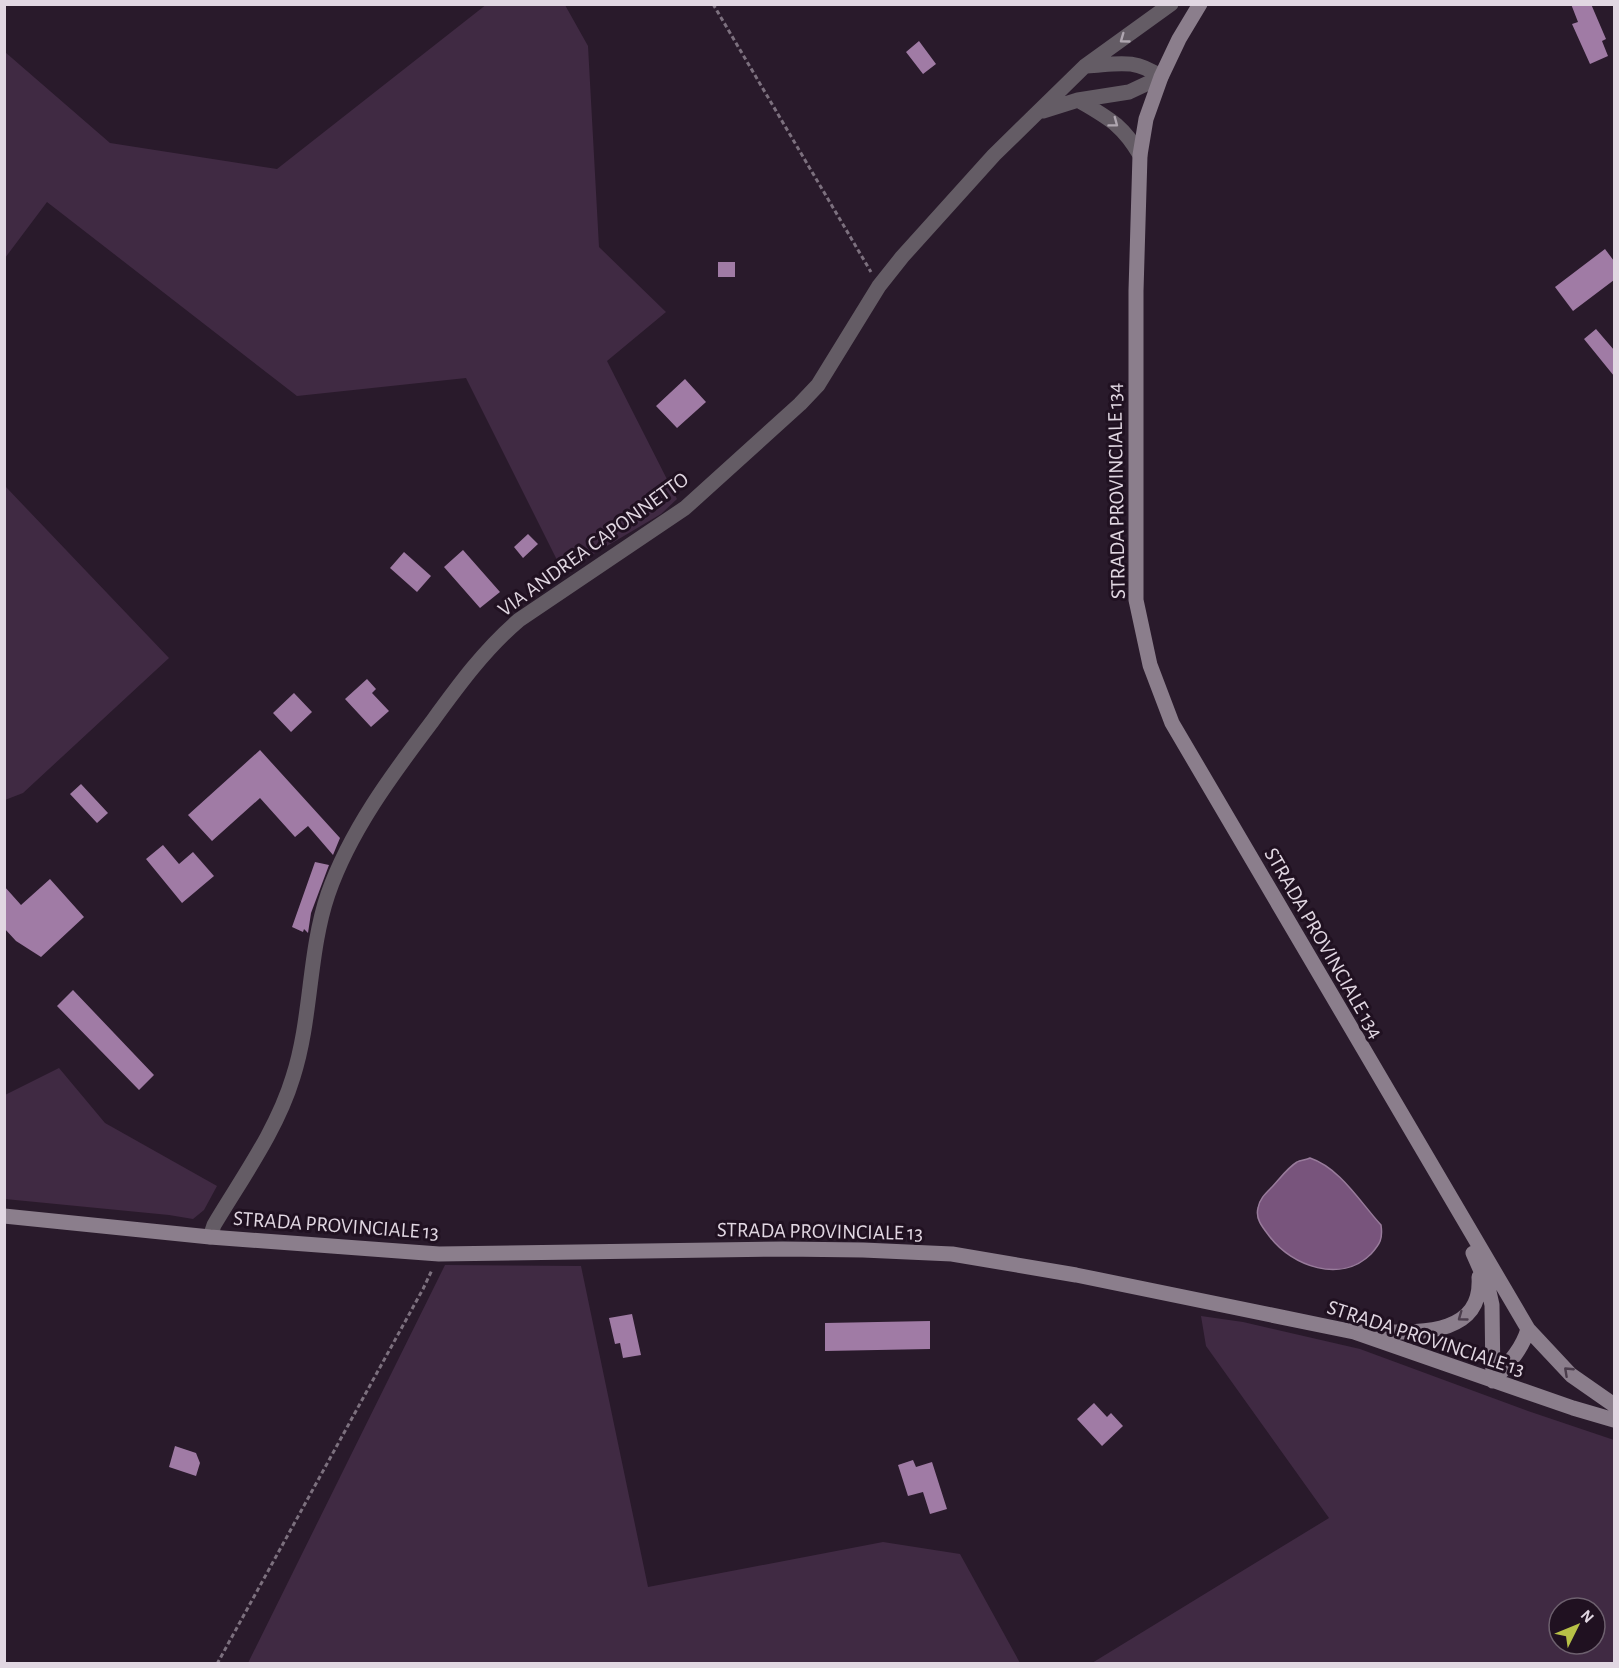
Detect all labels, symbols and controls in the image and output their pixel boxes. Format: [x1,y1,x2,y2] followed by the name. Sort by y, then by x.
[1119,32,1130,43] one-way arrow
[1107,116,1118,127] one-way arrow
[1104,383,1129,599] street label: STRADA PROVINCIALE 134
[494,468,692,620] street label: VIA ANDREA CAPONNETTO
[1260,844,1387,1042] street label: STRADA PROVINCIALE 134
[232,1208,440,1243] street label: STRADA PROVINCIALE 13
[717,1219,923,1244] street label: STRADA PROVINCIALE 13
[1325,1297,1527,1380] street label: STRADA PROVINCIALE 13
[1458,1310,1469,1321] one-way arrow
[1564,1368,1575,1379] one-way arrow
[1547,1596,1607,1656] north arrow
[1578,1607,1597,1626] text: N

